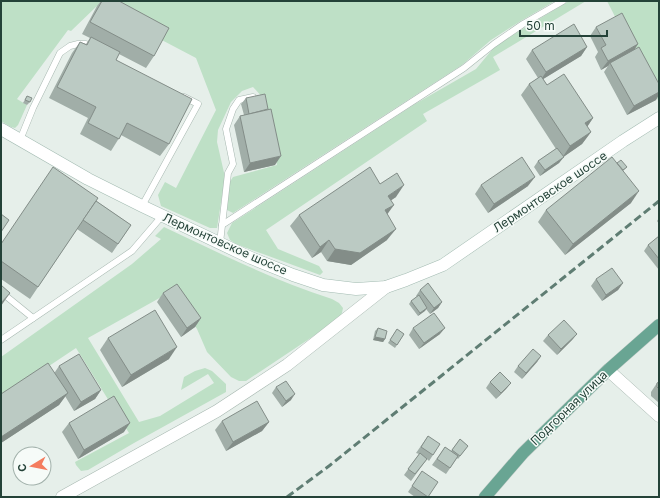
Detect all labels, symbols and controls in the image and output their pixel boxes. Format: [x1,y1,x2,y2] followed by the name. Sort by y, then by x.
[520,12,607,38] scale bar
[526,18,555,33] text: 50 m
[490,148,610,235] street label: Лермонтовское шоссе
[161,209,290,278] street label: Лермонтовское шоссе
[527,367,610,448] street label: Подгорная улица
[12,446,52,486] north arrow
[15,463,30,473] text: С

